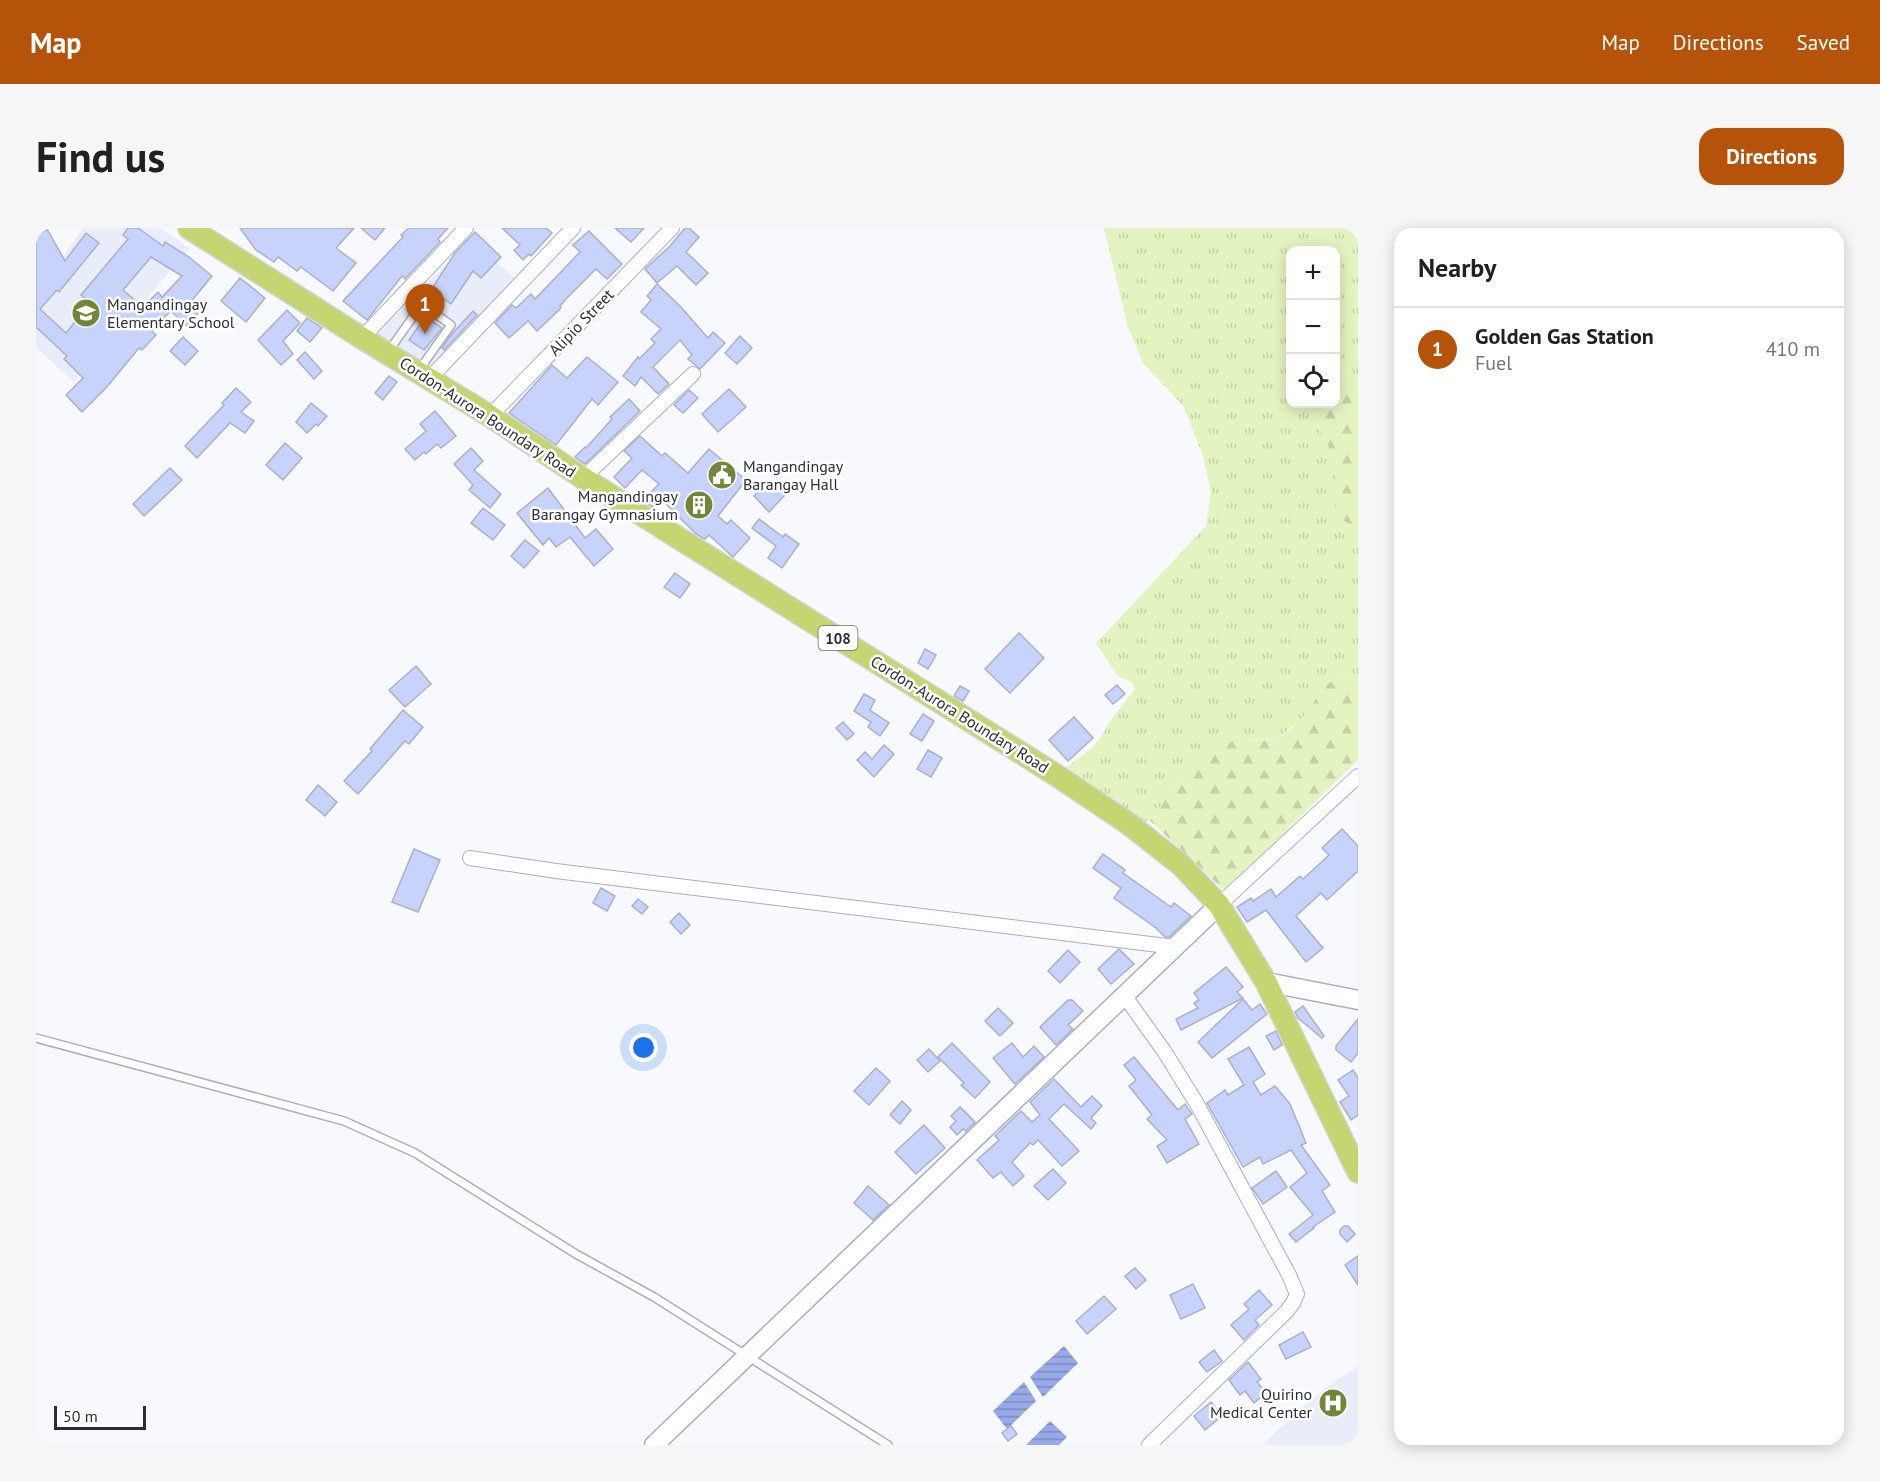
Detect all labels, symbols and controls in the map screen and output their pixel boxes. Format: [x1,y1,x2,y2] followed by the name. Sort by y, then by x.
[30,24,81,61] text: Map
[1601,29,1640,56] text: Map
[1673,29,1764,56] text: Directions
[1797,29,1850,56] text: Saved
[1699,128,1844,185] button: Directions
[36,129,165,184] text: Find us
[1286,246,1340,408] map controls
[1286,246,1340,300] button: +
[1418,251,1496,284] text: Nearby
[544,284,618,360] street label: Alipio Street
[406,285,444,334] pin: 1
[107,294,235,332] place label: Mangandingay Elementary School
[70,297,102,329] school or university icon: Mangandingay Elementary School
[1286,300,1340,354] button: −
[1475,322,1654,350] text: Golden Gas Station
[1432,336,1443,362] text: 1
[1766,336,1820,362] text: 410 m
[1475,350,1512,376] text: Fuel
[396,352,580,482] street label: Cordon-Aurora Boundary Road
[1286,354,1340,408] button: locate
[743,456,844,494] place label: Mangandingay Barangay Hall
[706,459,738,491] public building icon: Mangandingay Barangay Hall
[531,486,679,524] place label: Mangandingay Barangay Gymnasium
[683,489,715,521] building icon: Mangandingay Barangay Gymnasium
[818,626,858,650] road number: 108
[867,651,1053,777] street label: Cordon-Aurora Boundary Road
[629,1033,658,1062] your location
[1210,1384,1313,1422] place label: Quirino Medical Center
[1317,1387,1349,1419] hospital icon: Quirino Medical Center
[54,1403,146,1430] scale bar
[63,1406,98,1426] text: 50 m

